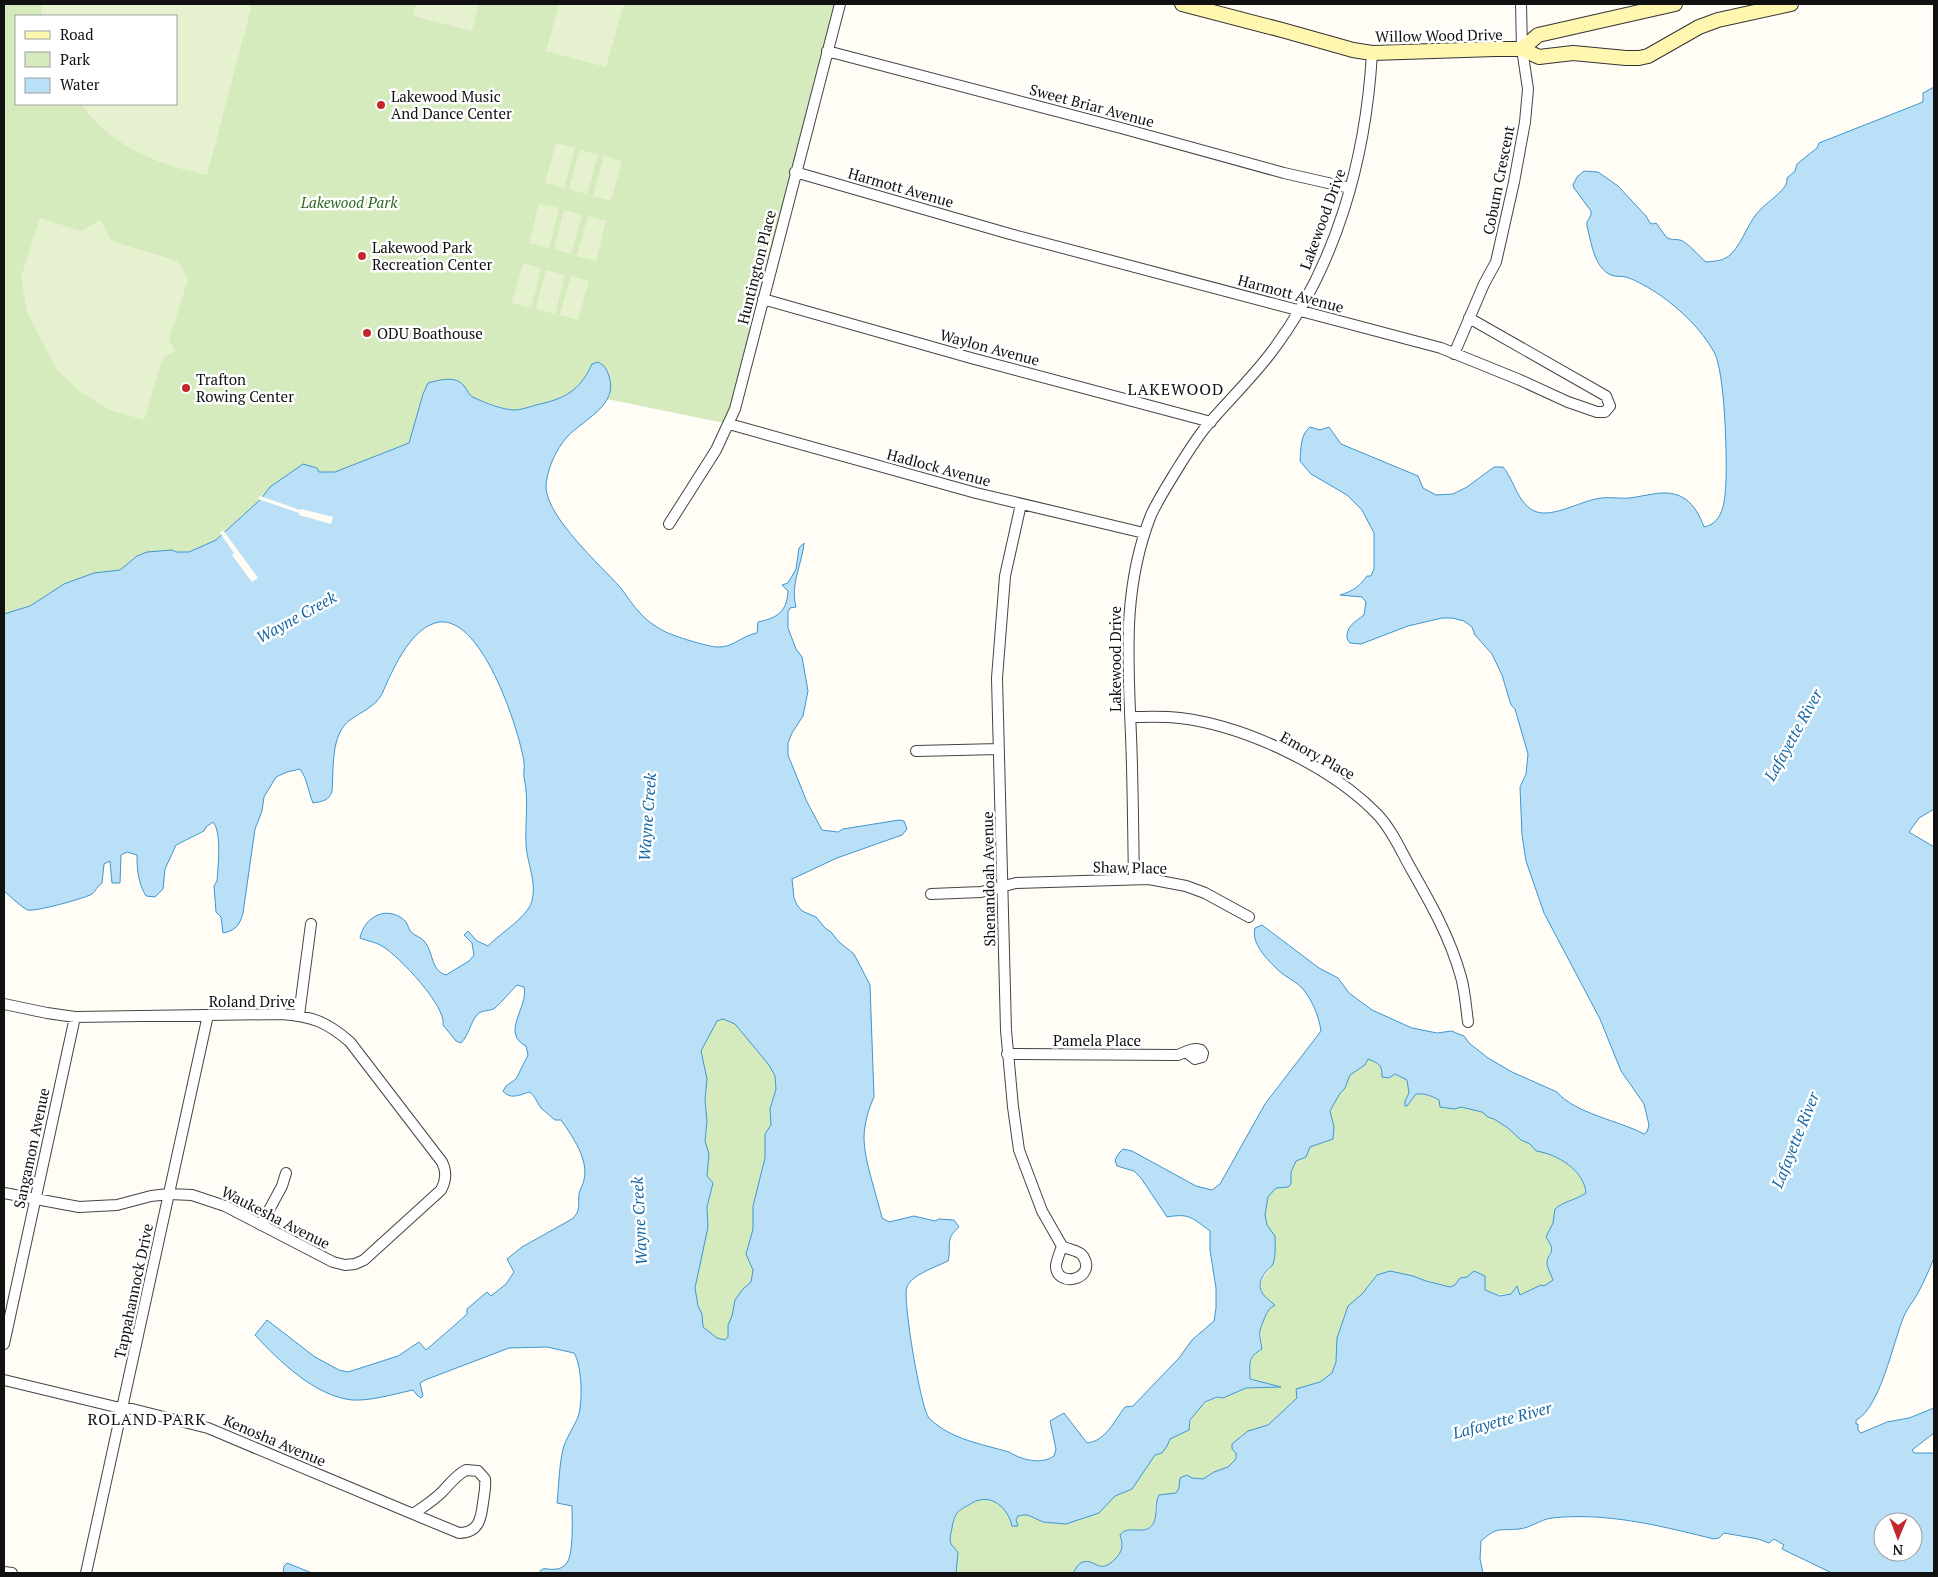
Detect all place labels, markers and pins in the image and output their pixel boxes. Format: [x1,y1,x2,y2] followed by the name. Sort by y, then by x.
[391,86,512,123] place label: Lakewood Music And Dance Center
[375,99,387,111] marker: Lakewood Music And Dance Center
[372,237,492,274] place label: Lakewood Park Recreation Center
[356,250,368,262] marker: Lakewood Park Recreation Center
[377,323,483,343] place label: ODU Boathouse
[361,327,373,339] marker: ODU Boathouse
[196,369,294,406] place label: Trafton Rowing Center
[180,382,192,394] marker: Trafton Rowing Center

